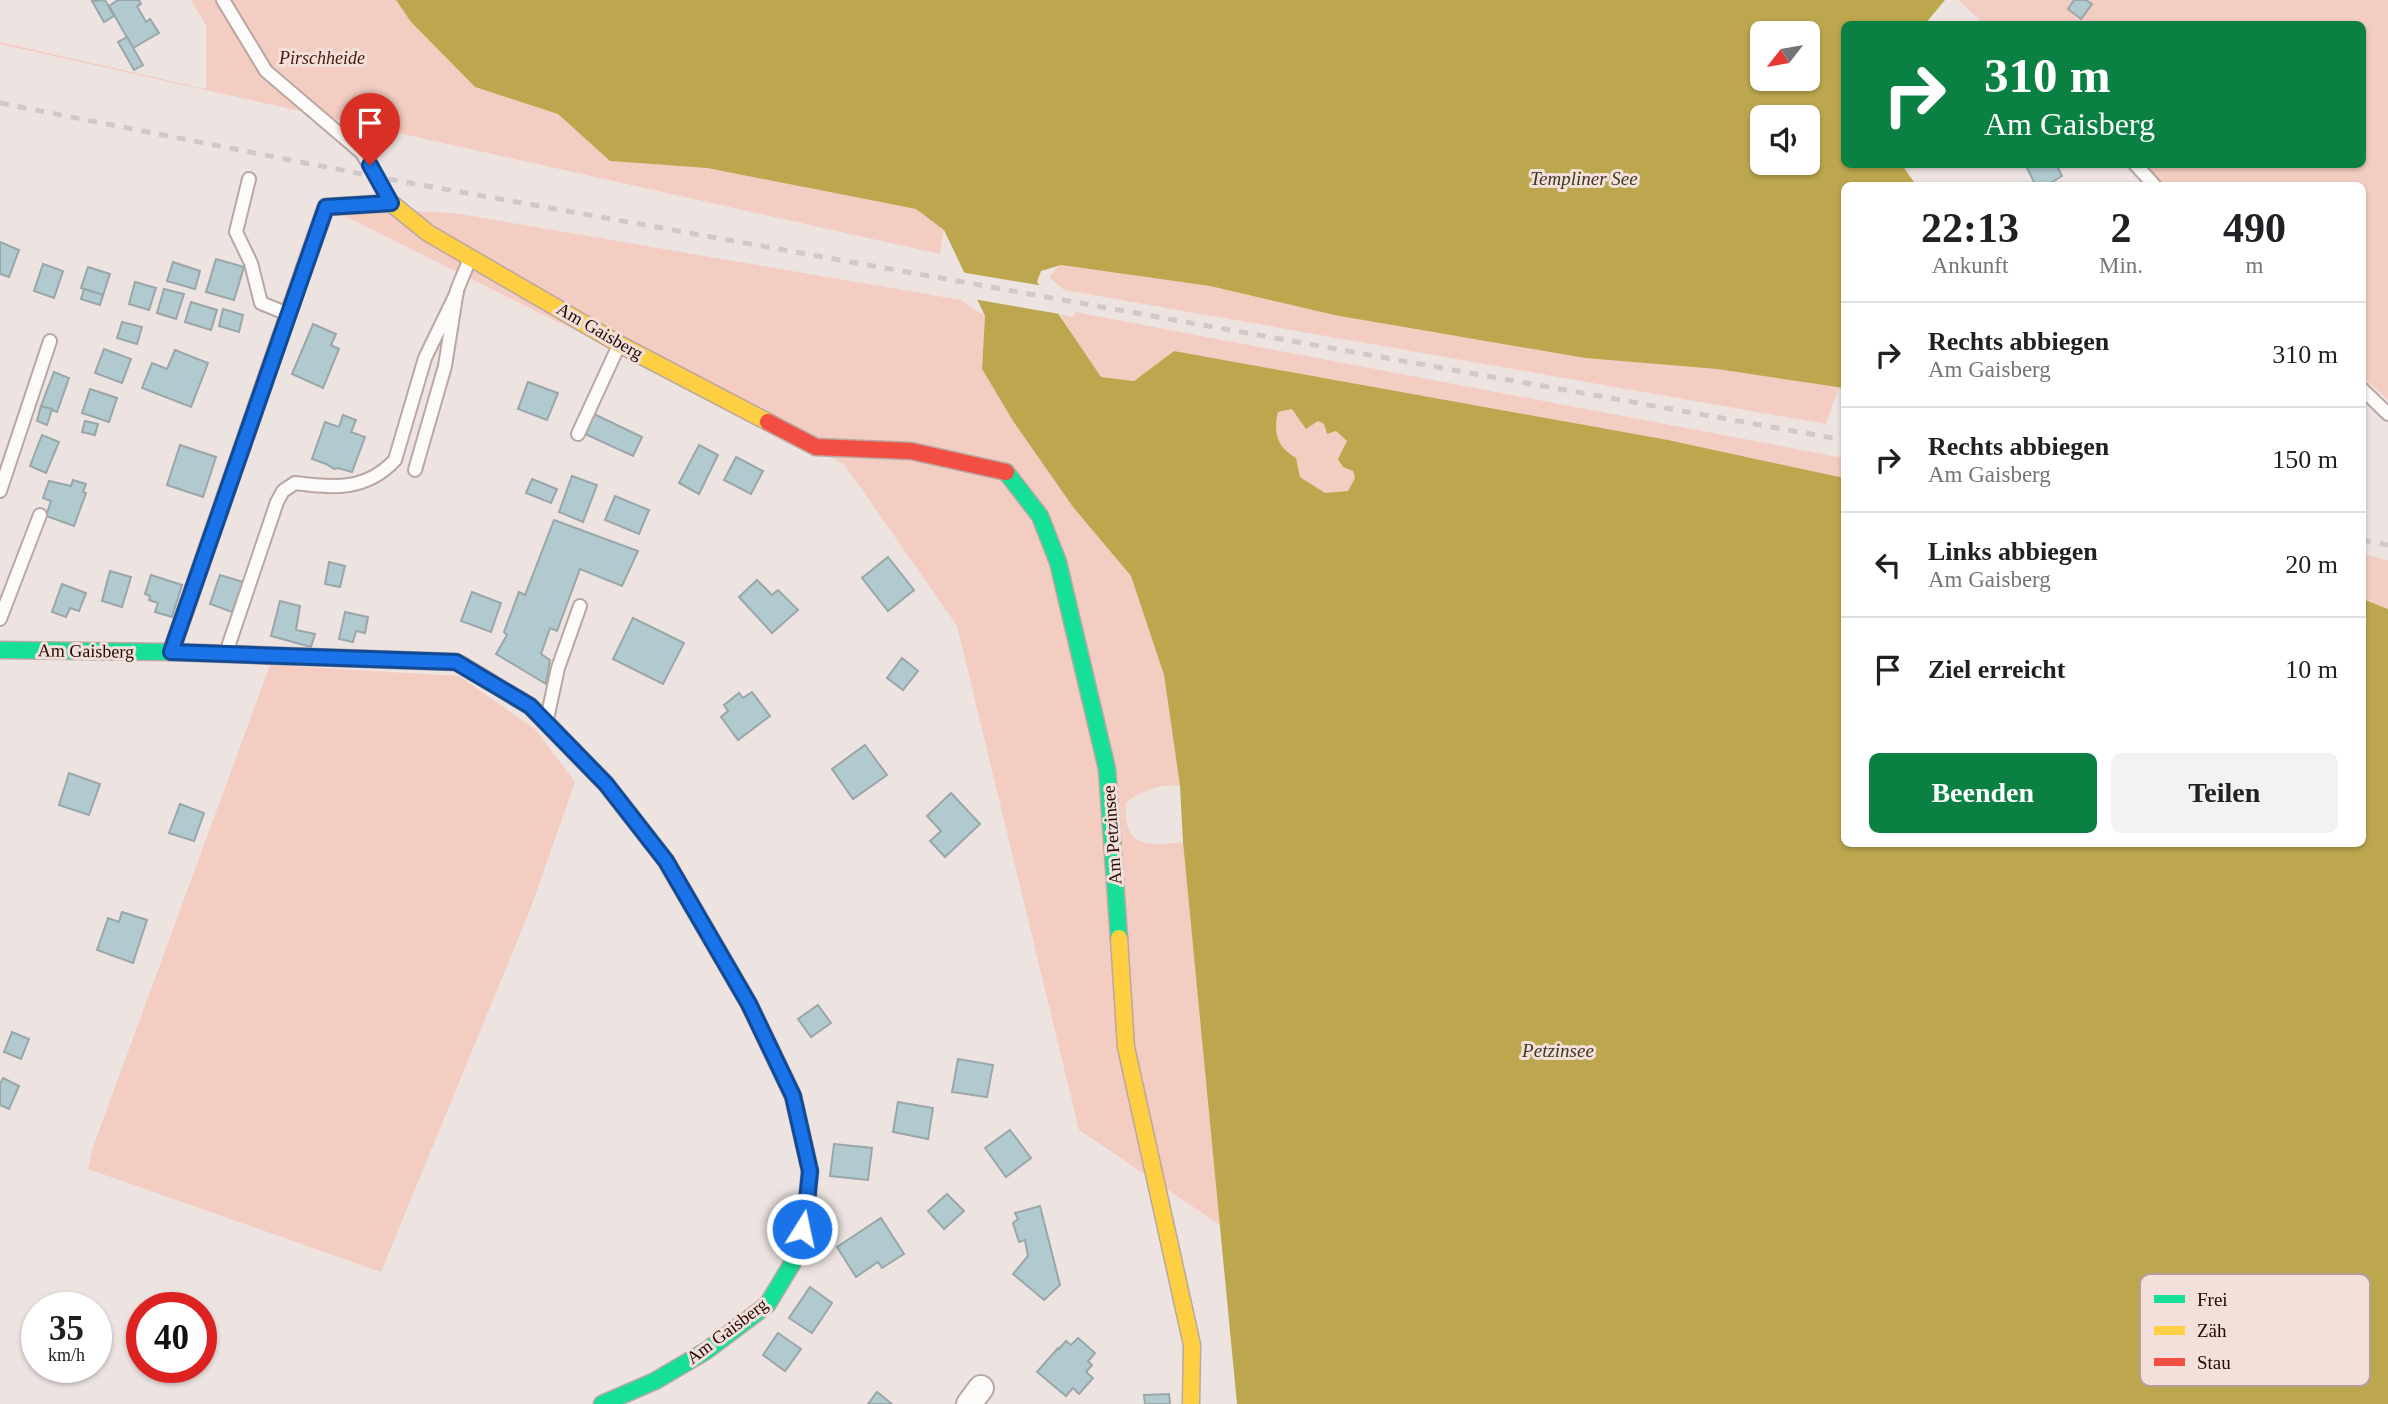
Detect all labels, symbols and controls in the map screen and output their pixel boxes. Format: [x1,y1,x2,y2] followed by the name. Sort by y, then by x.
[1750,21,1820,91] north arrow
[1750,21,1820,175] map controls
[278,48,365,68] park label: Pirschheide
[1984,48,2111,103] text: 310 m
[1869,49,1960,140] icon: right
[340,93,400,165] pin
[351,104,389,142] icon: arrive
[1750,105,1820,175] button: sound
[1984,106,2155,142] text: Am Gaisberg
[1530,168,1638,189] water label: Templiner See
[1921,205,2019,251] text: 22:13
[2110,205,2131,251] text: 2
[2223,205,2286,251] text: 490
[1932,253,2008,278] text: Ankunft
[2099,253,2143,278] text: Min.
[2246,253,2263,278] text: m
[553,298,647,364] street label: Am Gaisberg
[1928,327,2109,356] text: Rechts abbiegen
[1869,336,1907,374] icon: right
[2272,340,2338,369] text: 310 m
[1928,357,2051,382] text: Am Gaisberg
[1928,432,2109,461] text: Rechts abbiegen
[1869,441,1907,479] icon: right
[2272,445,2338,474] text: 150 m
[1928,462,2051,487] text: Am Gaisberg
[1928,537,2098,566] text: Links abbiegen
[1869,546,1907,584] icon: left
[2285,550,2338,579] text: 20 m
[1928,567,2051,592] text: Am Gaisberg
[38,640,134,662] street label: Am Gaisberg
[1869,651,1907,689] icon: arrive
[1928,655,2065,684] text: Ziel erreicht
[2285,655,2338,684] text: 10 m
[1869,753,2097,833] button: Beenden
[2111,753,2338,833] button: Teilen
[1099,785,1125,885] street label: Am Petzinsee
[1521,1040,1594,1061] water label: Petzinsee
[765,1192,839,1266] position arrow
[2140,1274,2370,1386] legend
[2197,1289,2228,1310] text: Frei
[126,1292,217,1383] speed limit sign: 40
[683,1294,771,1368] street label: Am Gaisberg
[49,1309,84,1348] text: 35
[2197,1320,2227,1341] text: Zäh
[48,1345,85,1365] text: km/h
[2197,1352,2231,1373] text: Stau

